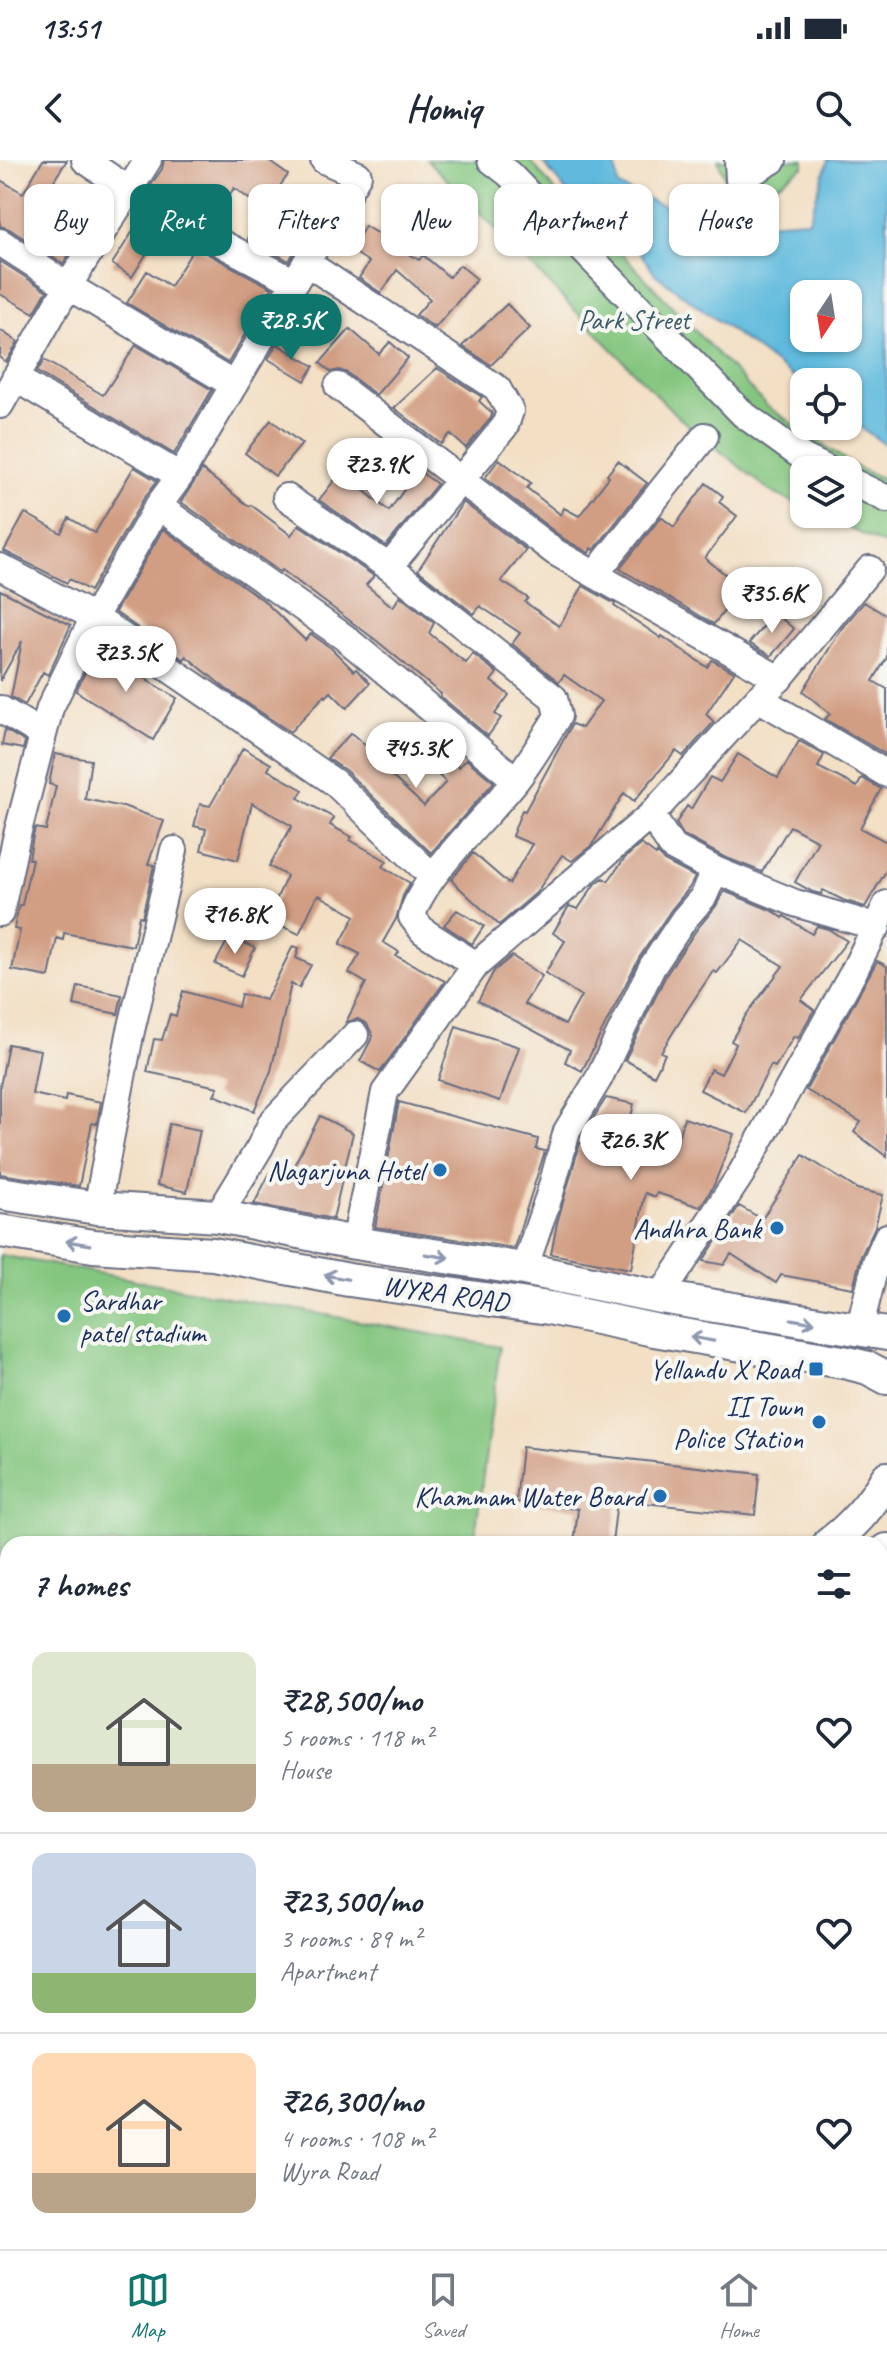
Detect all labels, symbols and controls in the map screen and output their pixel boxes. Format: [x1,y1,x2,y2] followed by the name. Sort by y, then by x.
[40,9,99,47] text: 13:51
[406,85,481,131] text: Homiq
[32,86,76,130] icon: back
[811,86,855,130] icon: search
[24,184,114,256] chip: Buy
[130,184,232,256] chip: Rent
[248,184,365,256] chip: Filters
[381,184,478,256] chip: New
[494,184,653,256] chip: Apartment
[669,184,779,256] chip: House
[790,280,862,352] north arrow
[790,280,862,528] map controls
[226,294,356,362] pin: ₹28.5K
[578,302,693,337] park label: Park Street
[259,303,323,336] text: ₹28.5K
[790,368,862,440] button: locate
[312,438,442,506] pin: ₹23.9K
[345,447,409,480] text: ₹23.9K
[790,456,862,528] button: layers
[707,567,837,635] pin: ₹35.6K
[739,576,805,609] text: ₹35.6K
[61,626,191,694] pin: ₹23.5K
[94,635,158,668] text: ₹23.5K
[351,722,481,790] pin: ₹45.3K
[384,731,448,764] text: ₹45.3K
[170,888,300,956] pin: ₹16.8K
[202,897,268,930] text: ₹16.8K
[566,1114,696,1182] pin: ₹26.3K
[598,1123,664,1156] text: ₹26.3K
[267,1153,429,1188] place label: Nagarjuna Hotel
[431,1161,449,1179] marker: Nagarjuna Hotel
[633,1211,763,1246] place label: Andhra Bank
[768,1219,786,1237] marker: Andhra Bank
[66,1235,91,1250] one-way arrow
[424,1249,449,1264] one-way arrow
[381,1267,513,1320] street label: WYRA ROAD
[323,1269,349,1284] one-way arrow
[80,1283,208,1350] place label: Sardhar patel stadium
[55,1307,73,1325] marker: Sardhar patel stadium
[790,1314,815,1329] one-way arrow
[690,1330,715,1345] one-way arrow
[649,1352,804,1387] place label: Yellandu X Road
[807,1360,825,1378] marker: Yellandu X Road
[673,1389,803,1456] place label: II Town Police Station
[810,1413,828,1431] marker: II Town Police Station
[414,1479,648,1514] place label: Khammam Water Board
[651,1487,669,1505] marker: Khammam Water Board
[812,1562,856,1606] icon: filters
[32,1563,128,1606] text: 7 homes
[280,1678,422,1721] text: ₹28,500/mo
[96,1684,192,1780] icon: home
[812,1710,856,1754] icon: heart
[280,1721,432,1754] text: 5 rooms · 118 m²
[280,1754,331,1787] text: House
[280,1879,422,1922] text: ₹23,500/mo
[96,1885,192,1981] icon: home
[812,1911,856,1955] icon: heart
[280,1922,421,1955] text: 3 rooms · 89 m²
[280,1955,376,1988] text: Apartment
[280,2079,423,2122] text: ₹26,300/mo
[96,2085,192,2181] icon: home
[812,2111,856,2155] icon: heart
[280,2122,432,2155] text: 4 rooms · 108 m²
[280,2155,378,2188] text: Wyra Road
[126,2268,170,2344] tab: Map
[421,2268,465,2344] tab: Saved
[717,2268,761,2344] tab: Home

